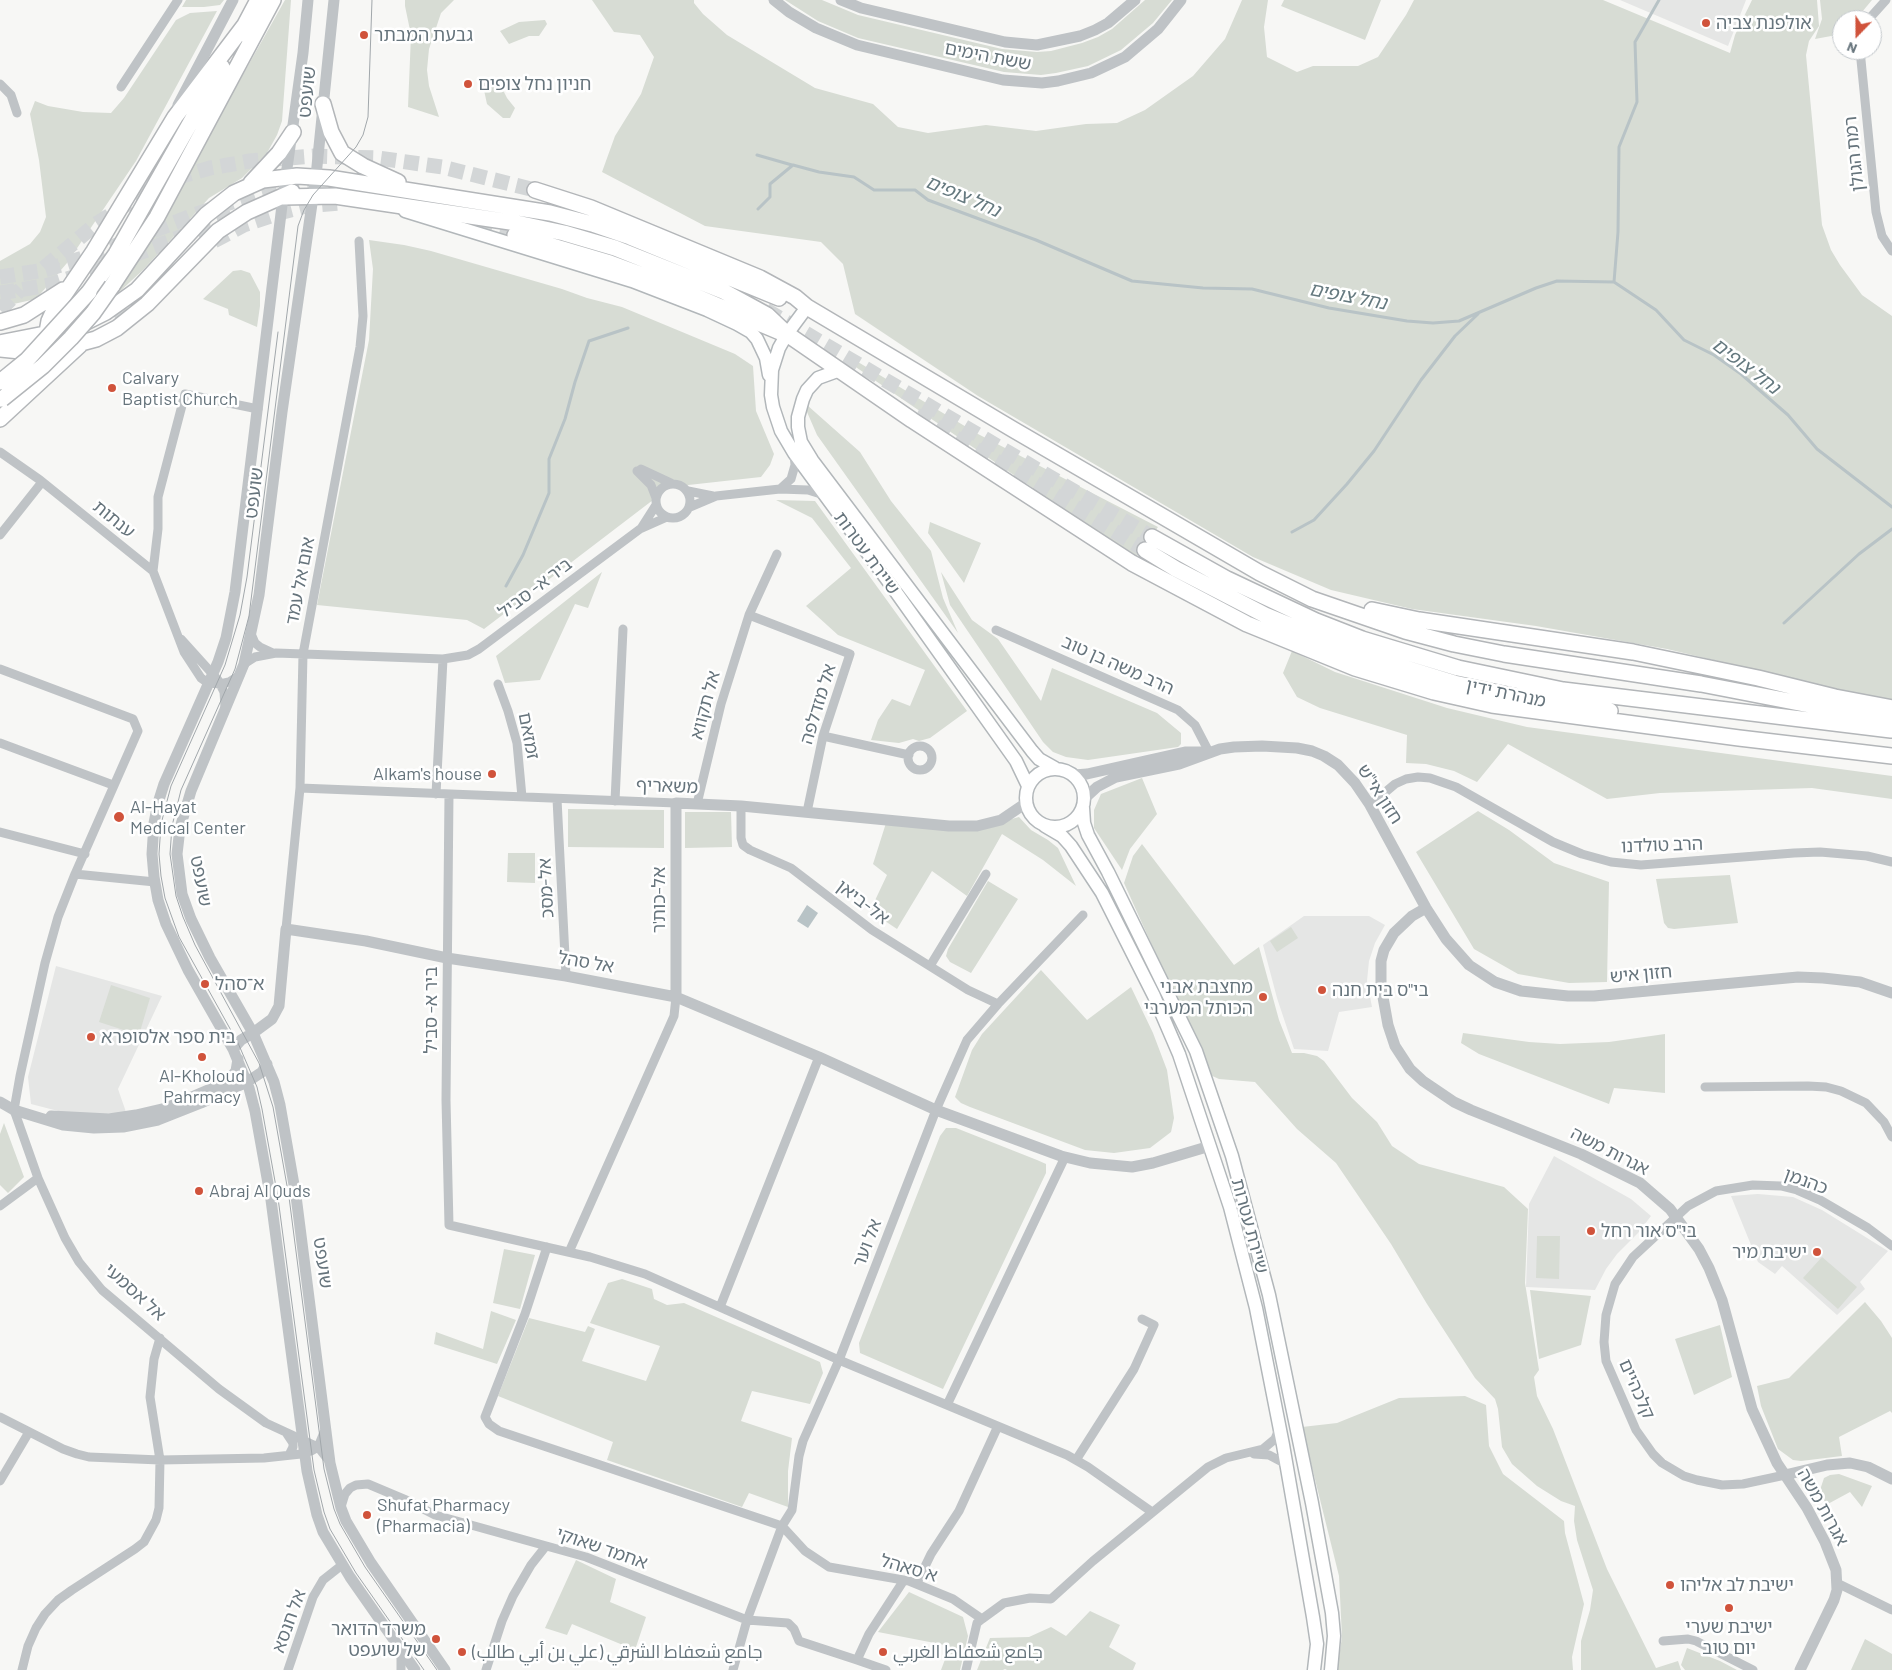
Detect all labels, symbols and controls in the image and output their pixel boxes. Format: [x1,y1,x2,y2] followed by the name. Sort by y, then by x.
[1832,10,1882,60] north arrow
[1716,12,1812,34] place label: אולפנת צביה
[1700,17,1712,29] marker: אולפנת צביה
[374,24,473,46] place label: גבעת המבתר
[358,29,370,41] marker: גבעת המבתר
[943,37,1033,75] street label: ששת הימים
[1844,39,1859,58] text: N
[294,65,320,119] street label: שועפט
[478,73,591,95] place label: חניון נחל צופים
[462,78,474,90] marker: חניון נחל צופים
[1839,115,1869,193] street label: רמת הגולן
[922,170,1004,222] water label: נחל צופים
[1307,277,1389,315] water label: נחל צופים
[1708,333,1784,399] water label: נחל צופים
[122,367,238,409] place label: Calvary Baptist Church
[106,382,118,394] marker: Calvary Baptist Church
[240,466,268,520] street label: שועפט
[89,496,139,542] street label: ענתות
[830,507,904,599] street label: שיירת עטרות
[281,535,319,627] street label: אום אל עמד
[494,553,576,623] street label: ביר א- סביל
[1059,631,1177,699] street label: הרב משה בן טוב
[796,661,840,747] street label: אל מזדלפה
[685,668,725,742] street label: אל תקווא
[1464,674,1548,712] street label: מנהרת ידין
[514,711,544,761] street label: זמזאם
[1353,760,1407,828] street label: חזון אי"ש
[373,763,482,785] place label: Alkam's house
[486,768,498,780] marker: Alkam's house
[636,774,698,798] street label: משאריף
[130,796,246,839] place label: Al-Hayat Medical Center
[112,810,126,824] marker: Al-Hayat Medical Center
[1621,833,1703,857] street label: הרב טולדנו
[185,854,217,908] street label: שועפט
[534,857,558,919] street label: אל-מסכ
[648,867,670,933] street label: אל-כות'ר
[832,875,894,929] street label: אל-ביאן
[556,946,616,978] street label: אל סהל
[1609,961,1673,987] street label: חזון איש
[420,967,442,1053] street label: ביר א- סביל
[215,973,264,995] place label: א־סהל
[1144,976,1253,1019] place label: מחצבת אבני הכותל המערבי
[199,978,211,990] marker: א־סהל
[1332,979,1429,1001] place label: בי"ס בית חנה
[1316,984,1328,996] marker: בי"ס בית חנה
[1257,991,1269,1003] marker: מחצבת אבני הכותל המערבי
[101,1026,236,1048] place label: בית ספר אלסופרא
[85,1031,97,1043] marker: בית ספר אלסופרא
[196,1051,208,1063] marker: Al-Kholoud Pahrmacy
[159,1065,245,1108] place label: Al-Kholoud Pahrmacy
[1567,1122,1653,1180] street label: אגרות משה
[1781,1163,1831,1199] street label: כהנמן
[1227,1176,1273,1276] street label: שיירת עטרות
[209,1180,311,1202] place label: Abraj Al Quds
[193,1185,205,1197] marker: Abraj Al Quds
[848,1216,886,1270] street label: אל וער
[1601,1220,1697,1242] place label: בי"ס אור רחל
[1585,1225,1597,1237] marker: בי"ס אור רחל
[309,1236,337,1290] street label: שועפט
[1732,1241,1807,1263] place label: ישיבת מיר
[1811,1246,1823,1258] marker: ישיבת מיר
[100,1259,170,1325] street label: אל אסמעי
[1614,1356,1660,1422] street label: קלכהיים
[1793,1465,1853,1549] street label: אגרות משה
[377,1494,510,1536] place label: Shufat Pharmacy (Pharmacia)
[361,1509,373,1521] marker: Shufat Pharmacy (Pharmacia)
[554,1522,650,1574] street label: אחמד שאוקי
[878,1550,940,1586] street label: א סאהל
[1680,1574,1794,1596] place label: ישיבת לב אליהו
[1664,1579,1676,1591] marker: ישיבת לב אליהו
[268,1586,310,1656] street label: אל חנסא
[1723,1602,1735,1614] marker: ישיבת שערי יום טוב
[1685,1616,1773,1658] place label: ישיבת שערי יום טוב
[331,1618,426,1660] place label: משרד הדואר של שועפט
[430,1633,442,1645] marker: משרד הדואר של שועפט
[472,1641,763,1663] place label: جامع شعفاط الشرقي (علي بن أبي طالب)
[893,1641,1043,1663] place label: جامع شعفاط الغربي
[456,1646,468,1658] marker: جامع شعفاط الشرقي (علي بن أبي طالب)
[877,1646,889,1658] marker: جامع شعفاط الغربي

